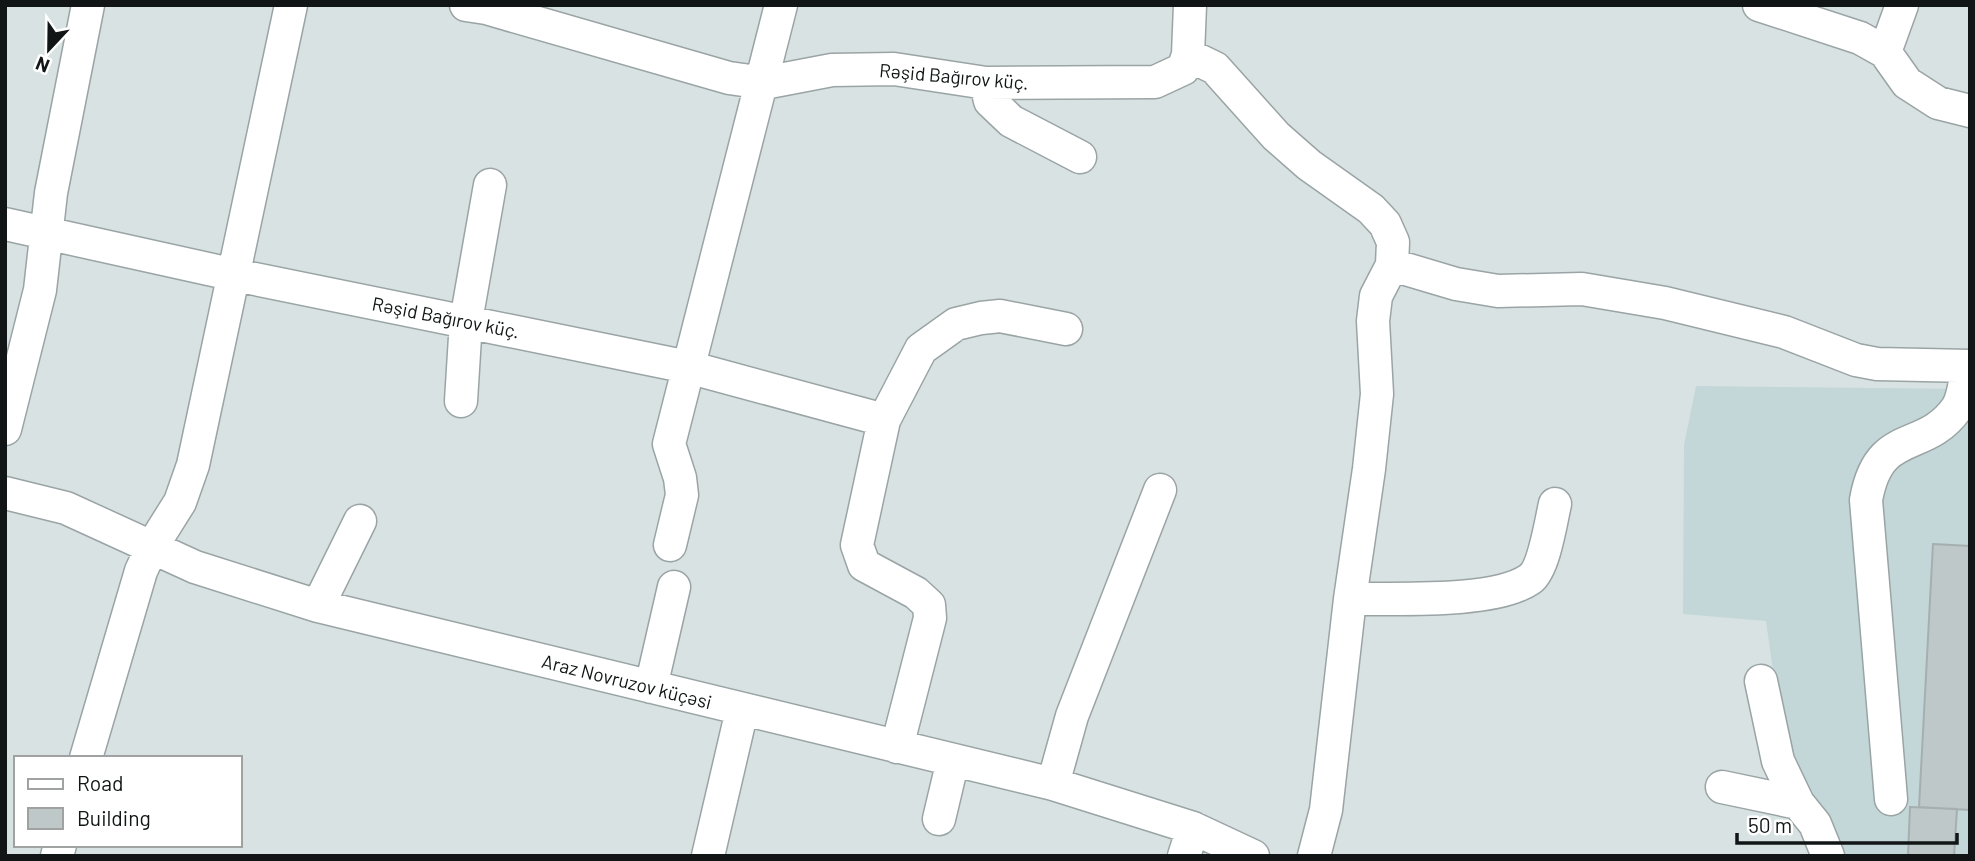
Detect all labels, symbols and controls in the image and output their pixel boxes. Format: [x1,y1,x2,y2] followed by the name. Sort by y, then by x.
[14,14,84,84] north arrow
[32,52,53,78] text: N
[878,58,1030,94] street label: Rəşid Bağırov küç.
[370,291,522,343] street label: Rəşid Bağırov küç.
[540,649,714,713] street label: Araz Novruzov küçəsi
[14,756,242,847] legend
[77,770,123,795] text: Road
[1737,802,1958,846] scale bar
[77,805,151,830] text: Building
[1748,812,1792,837] text: 50 m

